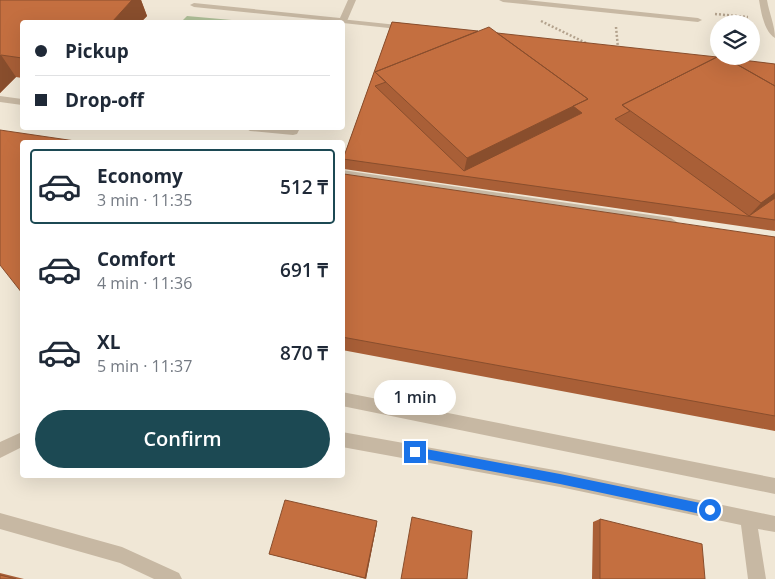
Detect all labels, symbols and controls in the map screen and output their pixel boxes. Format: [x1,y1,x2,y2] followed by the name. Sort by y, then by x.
[710,15,760,65] map controls
[710,15,760,65] button: layers
[65,38,129,64] text: Pickup
[65,87,144,113] text: Drop-off
[97,163,183,189] text: Economy
[37,164,82,209] icon: car
[280,174,328,200] text: 512 ₸
[97,189,192,211] text: 3 min · 11:35
[97,246,176,272] text: Comfort
[37,247,82,292] icon: car
[280,257,328,283] text: 691 ₸
[97,272,192,294] text: 4 min · 11:36
[97,329,120,355] text: XL
[37,330,82,375] icon: car
[280,340,328,366] text: 870 ₸
[97,355,192,377] text: 5 min · 11:37
[374,380,456,414] callout: 1 min
[393,386,437,408] text: 1 min
[35,410,330,468] button: Confirm
[404,441,426,463] route end
[699,499,721,521] route start

